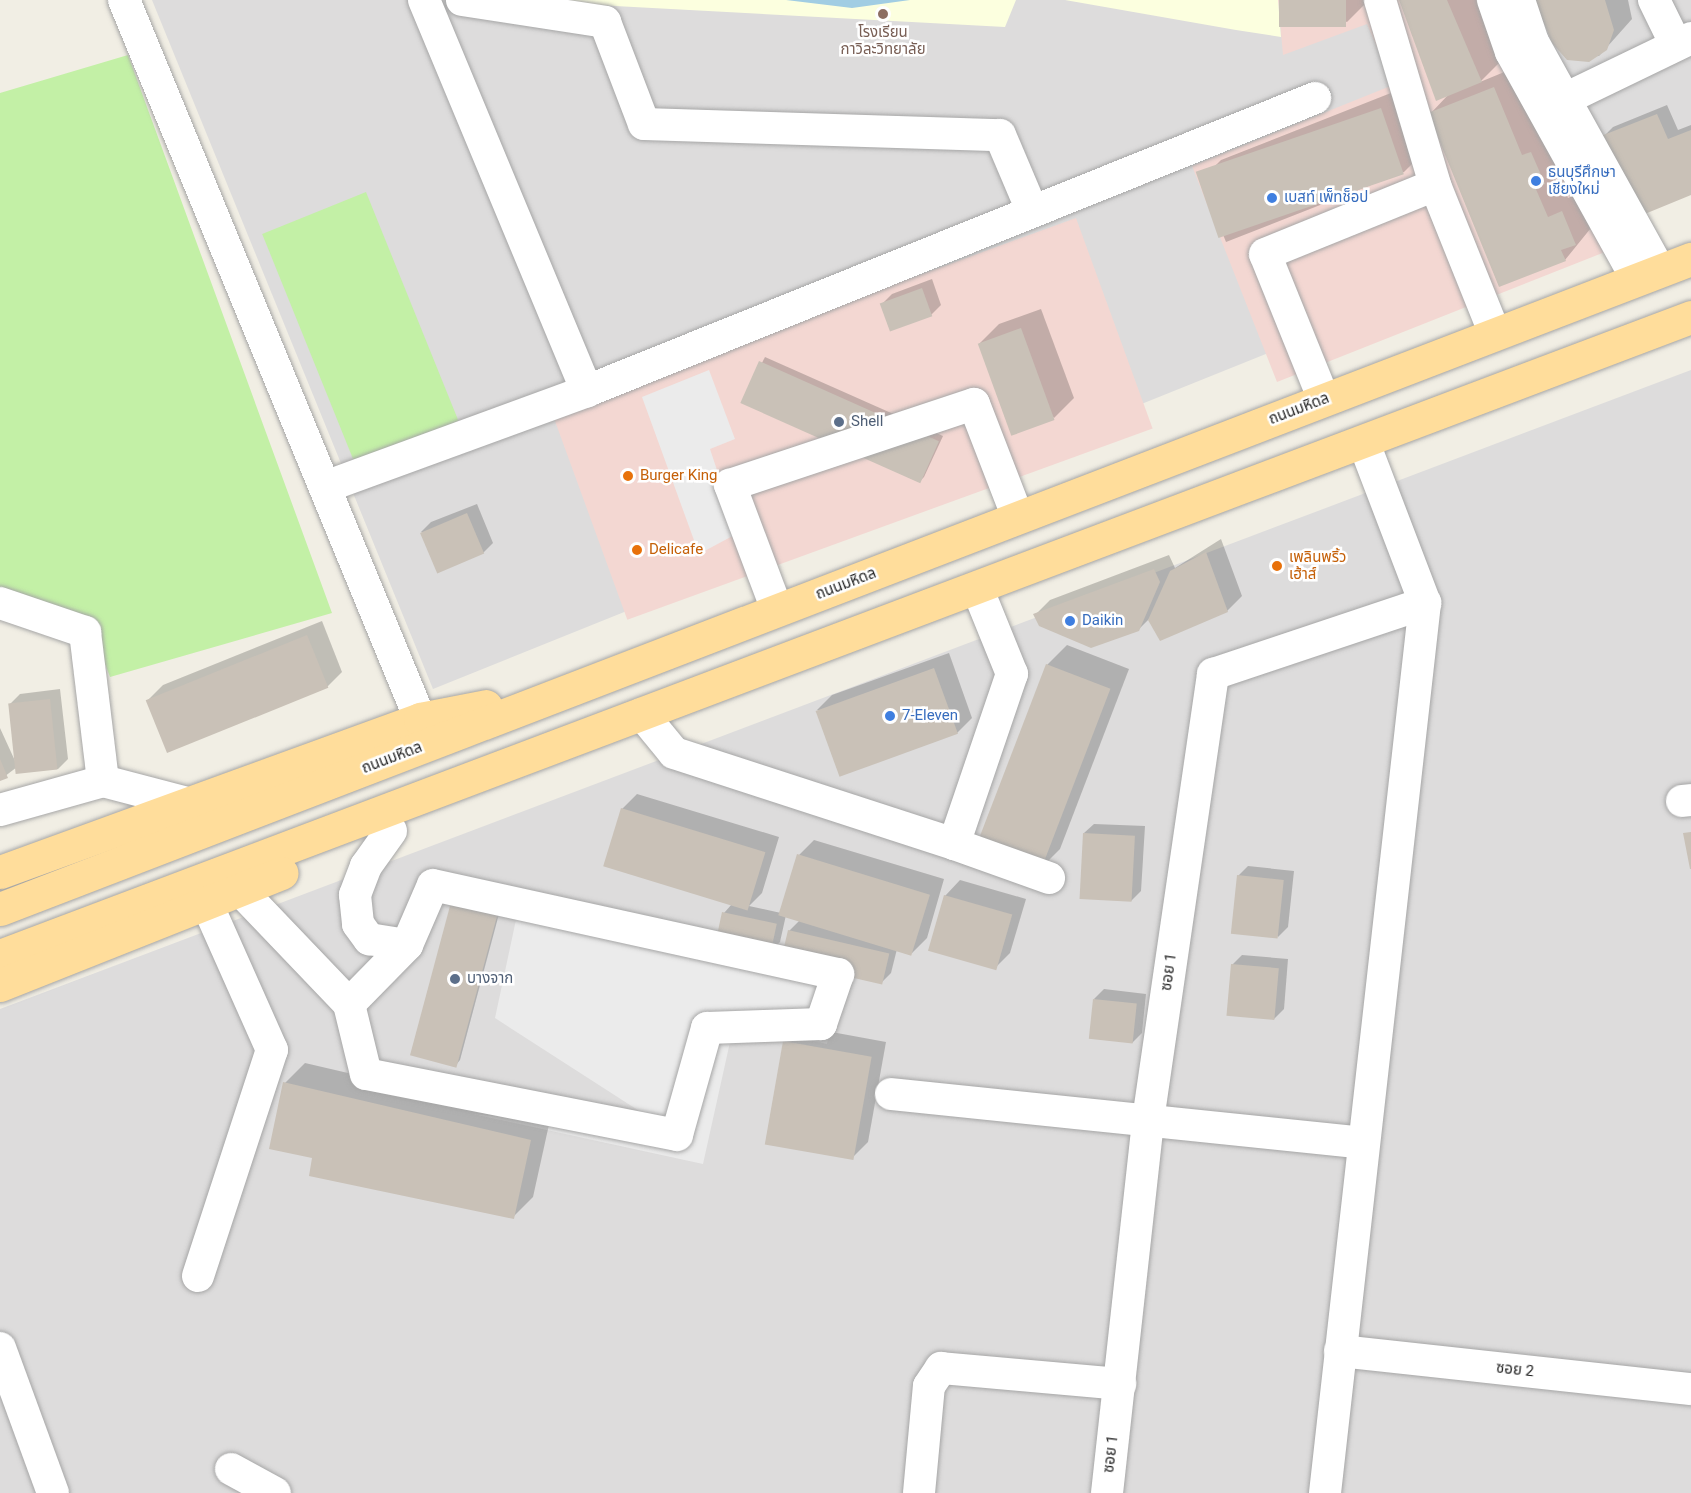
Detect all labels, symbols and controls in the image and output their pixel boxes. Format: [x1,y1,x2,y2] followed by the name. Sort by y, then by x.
[876,7,890,21] marker: โรงเรียน กาวิละวิทยาลัย
[840,23,926,58] place label: โรงเรียน กาวิละวิทยาลัย
[1548,163,1616,198] place label: ธนบุรีศึกษา เชียงใหม่
[1529,174,1543,188] marker: ธนบุรีศึกษา เชียงใหม่
[1284,189,1368,207] place label: เบสท์ เพ็ทช็อป
[1265,191,1279,205] marker: เบสท์ เพ็ทช็อป
[1266,389,1332,429] street label: ถนนมหิดล
[851,413,883,431] place label: Shell
[832,415,846,429] marker: Shell
[640,467,718,485] place label: Burger King
[621,469,635,483] marker: Burger King
[649,541,703,559] place label: Delicafe
[630,543,644,557] marker: Delicafe
[1289,548,1346,583] place label: เพลินพริ้ว เฮ้าส์
[1270,559,1284,573] marker: เพลินพริ้ว เฮ้าส์
[813,564,879,604] street label: ถนนมหิดล
[1082,612,1123,630] place label: Daikin
[1063,614,1077,628] marker: Daikin
[902,707,958,725] place label: 7-Eleven
[883,709,897,723] marker: 7-Eleven
[359,738,425,778] street label: ถนนมหิดล
[1157,952,1181,992] street label: ซอย 1
[467,970,513,988] place label: บางจาก
[448,972,462,986] marker: บางจาก
[1495,1359,1535,1381] street label: ซอย 2
[1100,1434,1122,1474] street label: ซอย 1

